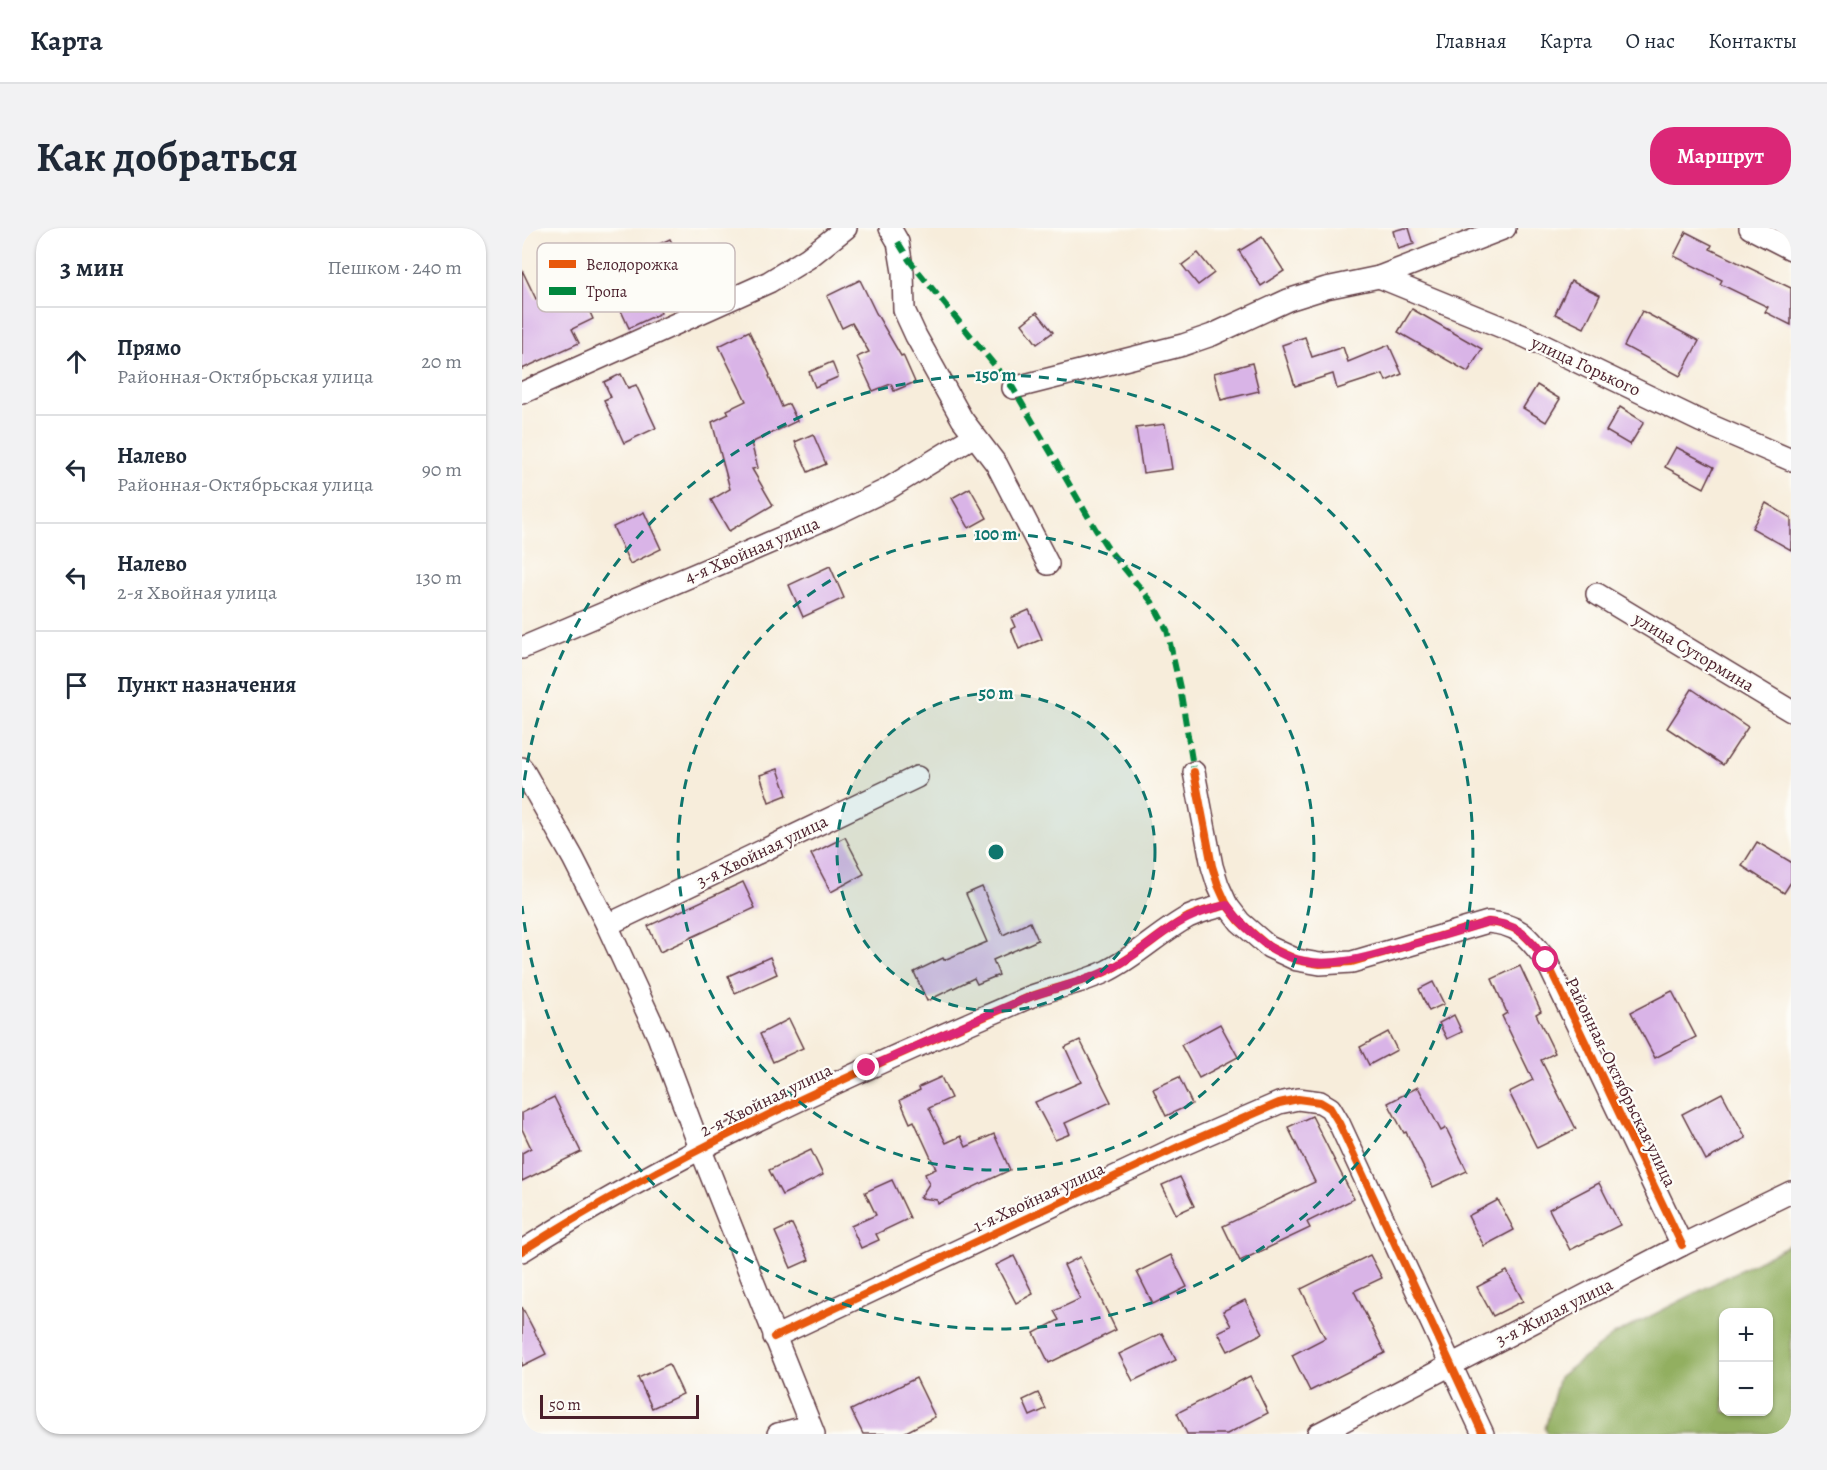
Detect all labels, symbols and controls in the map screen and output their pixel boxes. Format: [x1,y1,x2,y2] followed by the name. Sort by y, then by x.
[30,22,103,60] text: Карта
[1435,27,1507,55] text: Главная
[1540,27,1592,55] text: Карта
[1625,27,1675,55] text: О нас
[1708,27,1797,55] text: Контакты
[1650,127,1791,185] button: Маршрут
[36,128,298,185] text: Как добраться
[537,243,735,312] legend
[60,250,124,285] text: 3 мин
[328,254,462,281] text: Пешком · 240 m
[586,254,679,276] text: Велодорожка
[586,281,628,303] text: Тропа
[1526,330,1645,402] street label: улица Горького
[117,333,181,363] text: Прямо
[60,345,93,378] icon: ahead
[421,348,462,375] text: 20 m
[117,363,374,390] text: Районная-Октябрьская улица
[975,363,1017,387] text: 150 m
[117,441,187,471] text: Налево
[60,453,93,486] icon: left
[422,456,462,483] text: 90 m
[117,471,374,498] text: Районная-Октябрьская улица
[681,511,824,589] street label: 4-я Хвойная улица
[975,522,1017,546] text: 100 m
[117,549,187,579] text: Налево
[60,561,93,594] icon: left
[416,564,462,591] text: 130 m
[117,579,277,606] text: 2-я Хвойная улица
[1628,606,1759,698] street label: улица Сутормина
[60,669,93,702] icon: arrive
[117,670,296,700] text: Пункт назначения
[979,681,1013,705] text: 50 m
[692,809,832,893] street label: 3-я Хвойная улица
[986,842,1006,862] centre of rings
[1532,946,1558,972] route start
[1560,973,1683,1192] street label: Районная-Октябрьская улица
[853,1054,879,1080] route end
[696,1057,837,1142] street label: 2-я Хвойная улица
[970,1156,1109,1238] street label: 1-я Хвойная улица
[1491,1272,1617,1352] street label: 3-я Жилая улица
[1719,1308,1773,1416] map controls
[1719,1308,1773,1362] button: +
[1719,1362,1773,1416] button: −
[540,1392,699,1420] scale bar
[549,1394,581,1416] text: 50 m

